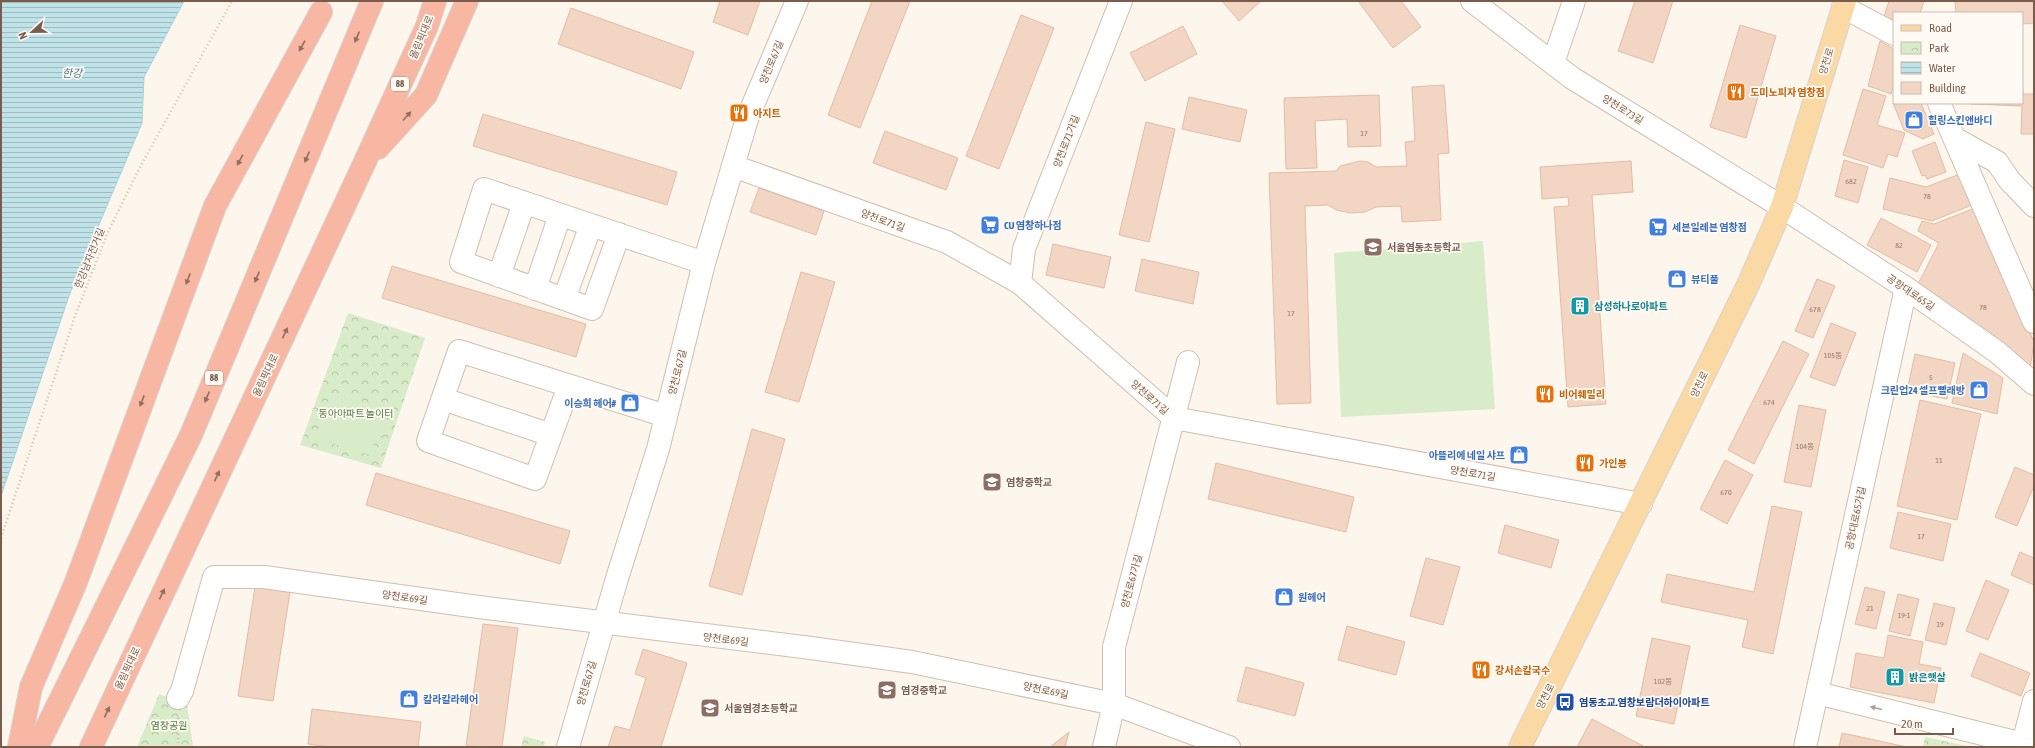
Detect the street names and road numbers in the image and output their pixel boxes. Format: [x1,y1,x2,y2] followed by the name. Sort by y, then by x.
[407,14,436,61] street label: 올림픽대로
[757,39,786,86] street label: 양천로67길
[1817,46,1836,76] street label: 양천로
[391,77,409,91] road number: 88
[1600,93,1645,126] street label: 양천로73길
[1051,113,1082,169] street label: 양천로71가길
[859,207,906,234] street label: 양천로71길
[72,226,107,290] street label: 한강남자전거길
[1885,272,1937,312] street label: 공항대로65길
[667,348,688,396] street label: 양천로67길
[251,352,280,398] street label: 올림픽대로
[1688,369,1710,399] street label: 양천로
[205,371,223,385] road number: 88
[1129,378,1171,417] street label: 양천로71길
[1449,464,1497,483] street label: 양천로71길
[1843,485,1868,551] street label: 공항대로65가길
[1119,553,1144,609] street label: 양천로67가길
[381,589,429,606] street label: 양천로69길
[702,631,750,648] street label: 양천로69길
[113,645,142,691] street label: 올림픽대로
[575,659,598,707] street label: 양천로67길
[1022,680,1070,701] street label: 양천로69길
[1534,681,1557,711] street label: 양천로

